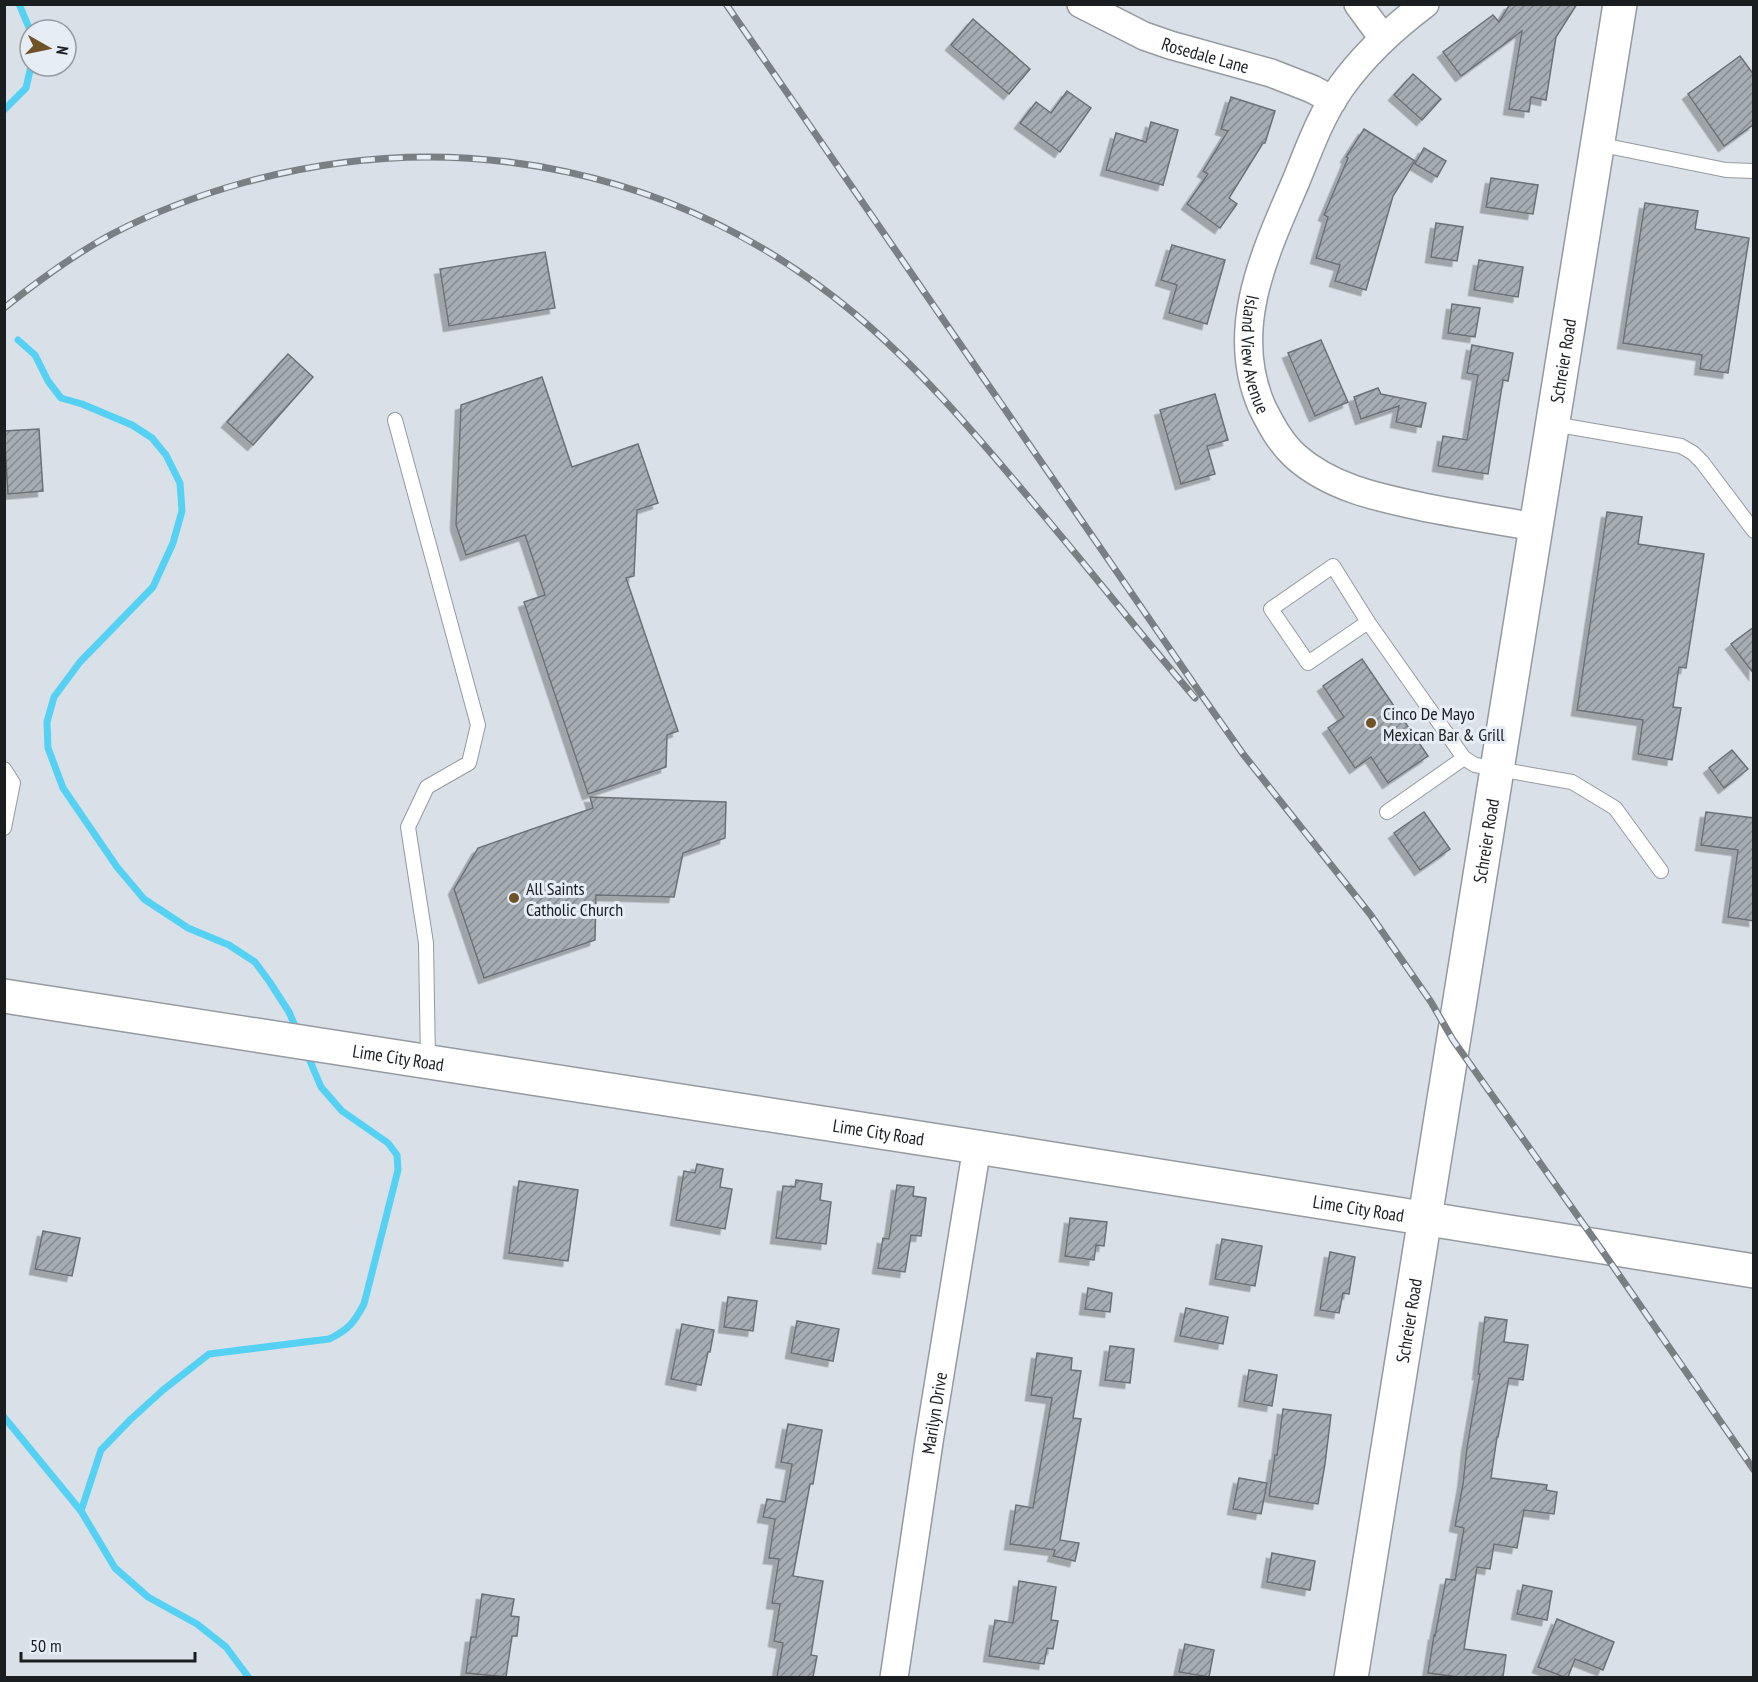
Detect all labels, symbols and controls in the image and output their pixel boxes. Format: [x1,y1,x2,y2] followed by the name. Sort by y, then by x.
[18,18,78,78] north arrow
[1159,32,1252,78] street label: Rosedale Lane
[52,45,73,56] text: N
[1237,293,1275,417] street label: Island View Avenue
[1545,317,1581,405] street label: Schreier Road
[1383,702,1505,746] place label: Cinco De Mayo Mexican Bar & Grill
[1364,716,1378,730] marker: Cinco De Mayo Mexican Bar & Grill
[1467,797,1504,885] street label: Schreier Road
[526,877,623,921] place label: All Saints Catholic Church
[507,891,521,905] marker: All Saints Catholic Church
[351,1039,446,1076] street label: Lime City Road
[831,1113,926,1150] street label: Lime City Road
[1311,1189,1406,1227] street label: Lime City Road
[1390,1277,1427,1365] street label: Schreier Road
[916,1370,952,1456] street label: Marilyn Drive
[21,1625,195,1663] scale bar
[30,1634,62,1657] text: 50 m

